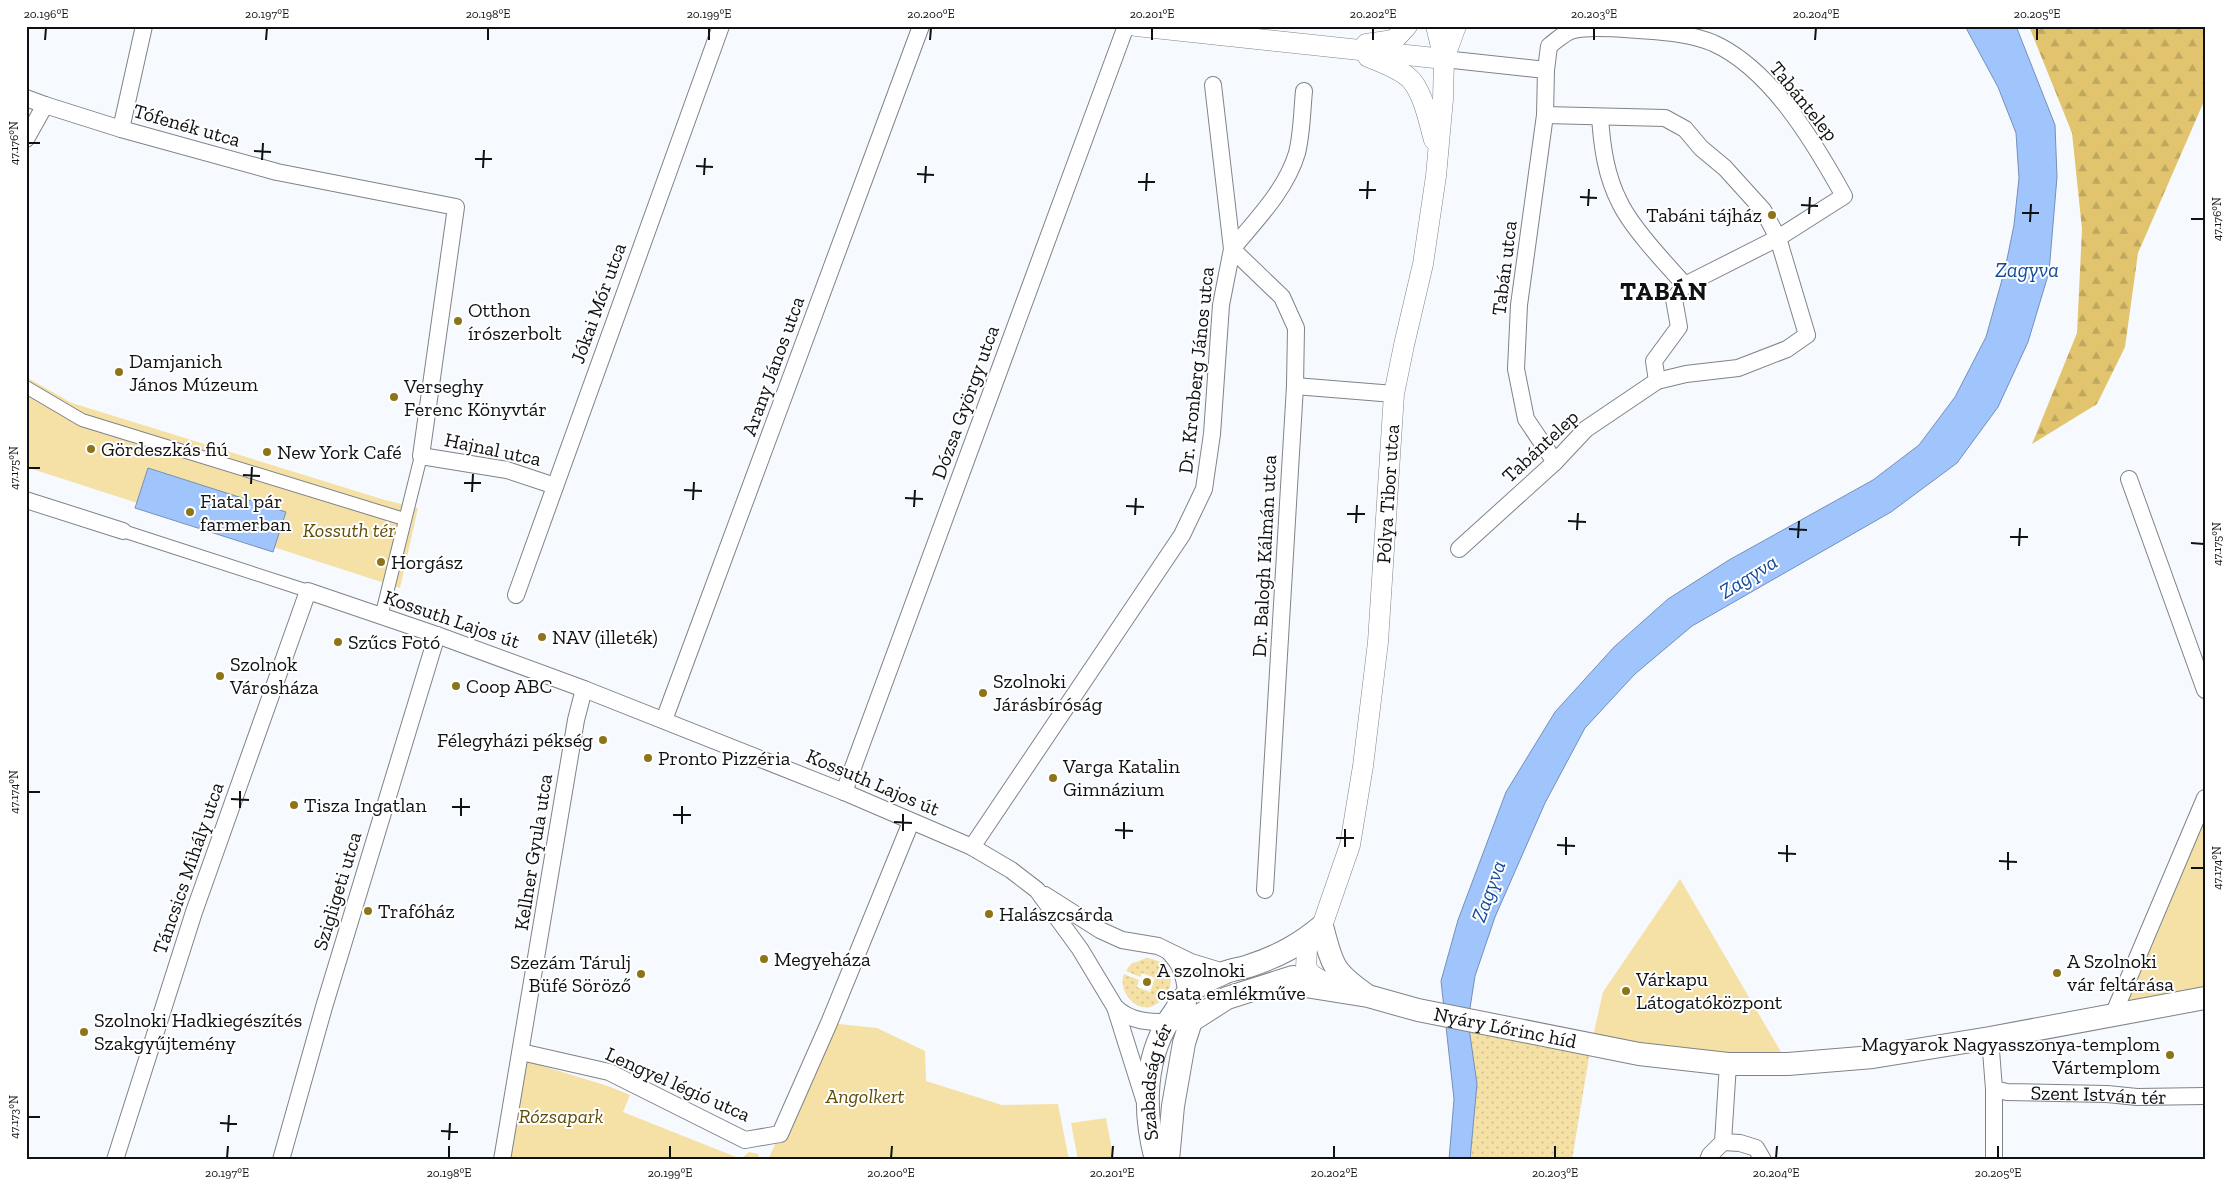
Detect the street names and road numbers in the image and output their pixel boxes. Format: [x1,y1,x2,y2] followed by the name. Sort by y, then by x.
[1765,56,1843,146] street label: Tabántelep
[131,98,244,152] street label: Tófenék utca
[1486,219,1522,317] street label: Tabán utca
[565,239,631,367] street label: Jókai Mór utca
[1173,265,1219,475] street label: Dr. Kronberg János utca
[737,293,809,439] street label: Arany János utca
[926,322,1004,482] street label: Dózsa György utca
[1497,405,1583,487] street label: Tabántelep
[1371,423,1404,564] street label: Pólya Tibor utca
[443,427,544,471] street label: Hajnal utca
[1247,454,1281,658] street label: Dr. Balogh Kálmán utca
[381,585,524,654] street label: Kossuth Lajos út
[803,743,944,821] street label: Kossuth Lajos út
[509,772,557,932] street label: Kellner Gyula utca
[147,779,229,957] street label: Táncsics Mihály utca
[308,828,367,953] street label: Szigligeti utca
[1432,1001,1579,1053] street label: Nyáry Lőrinc híd
[1136,1018,1177,1142] street label: Szabadság tér
[602,1041,754,1127] street label: Lengyel légió utca
[2030,1080,2167,1109] street label: Szent István tér

